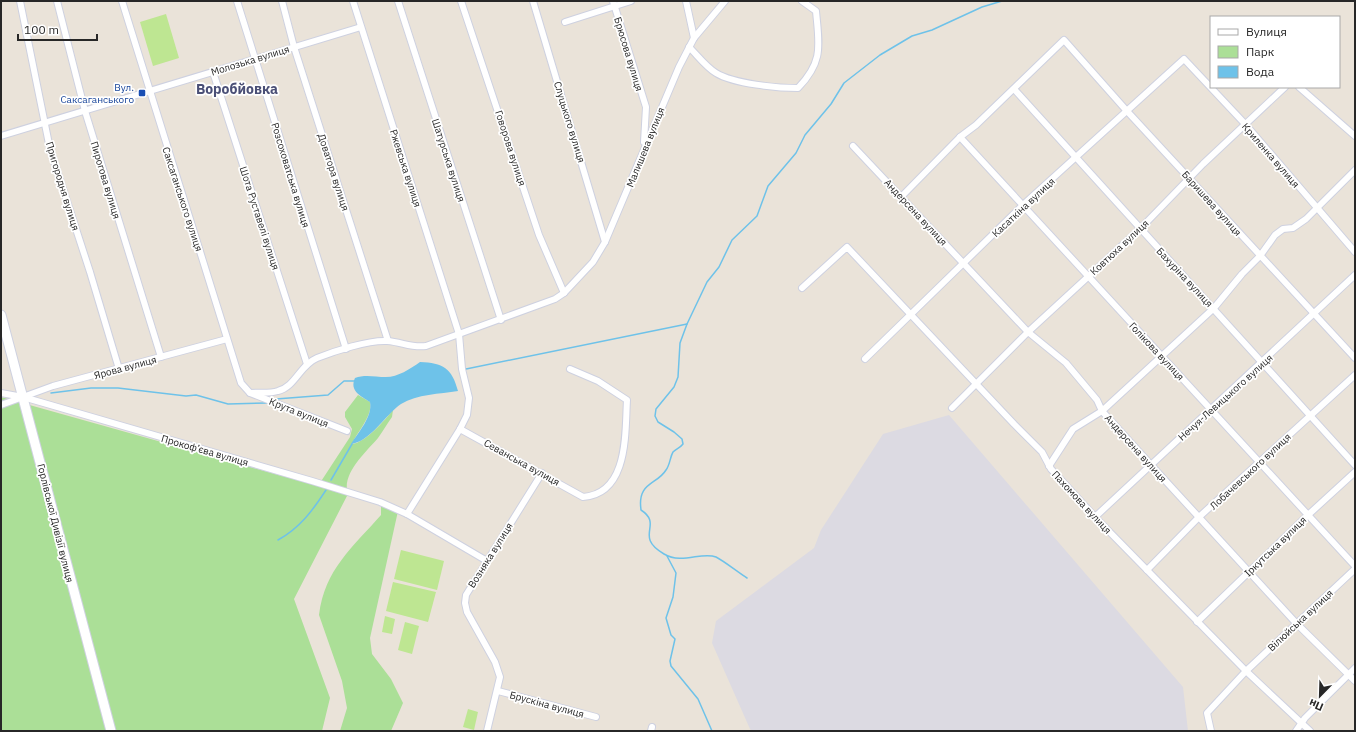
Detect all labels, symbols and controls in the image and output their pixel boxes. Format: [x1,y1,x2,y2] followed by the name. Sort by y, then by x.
[611,15,646,93] street label: Брюсова вулиця
[18,16,97,42] scale bar
[1210,16,1340,88] legend
[24,22,59,37] text: 100 m
[1246,24,1287,39] text: Вулиця
[209,42,291,79] street label: Молозька вулиця
[1246,44,1275,59] text: Парк
[1246,64,1275,79] text: Вода
[196,80,278,98] district label: Воробйовка
[551,80,588,164] street label: Слуцького вулиця
[60,81,134,106] place label: Вул. Саксаганського
[137,88,147,98] marker: Вул. Саксаганського
[624,105,667,189] street label: Малишева вулиця
[492,109,529,188] street label: Говорова вулиця
[429,117,468,203] street label: Шатурська вулиця
[1239,120,1302,190] street label: Криленка вулиця
[268,121,313,229] street label: Розсоховатська вулиця
[387,128,424,209] street label: Ржевська вулиця
[315,132,352,212] street label: Доватора вулиця
[43,140,82,232] street label: Пригородня вулиця
[88,140,123,221] street label: Пирогова вулиця
[159,145,206,253] street label: Саксаганського вулиця
[237,165,282,272] street label: Шота Руставелі вулиця
[1179,168,1244,239] street label: Баришева вулиця
[989,175,1058,240] street label: Касаткіна вулиця
[881,176,950,249] street label: Андерсена вулиця
[1087,217,1151,278] street label: Ковтюха вулиця
[1154,245,1216,310] street label: Бахуріна вулиця
[1126,319,1187,383] street label: Голікова вулиця
[1175,351,1275,443] street label: Нечуя-Левицького вулиця
[92,353,158,382] street label: Ярова вулиця
[267,395,330,430] street label: Крута вулиця
[1102,412,1170,485] street label: Андерсена вулиця
[1207,430,1294,512] street label: Лобачевського вулиця
[160,432,250,469] street label: Прокоф’єва вулиця
[481,436,562,489] street label: Севанська вулиця
[34,462,77,584] street label: Горлівської Дивізії вулиця
[1049,468,1114,537] street label: Пахомова вулиця
[1242,513,1309,579] street label: Іркутська вулиця
[465,520,516,590] street label: Возняка вулиця
[1265,587,1336,654] street label: Вілюйська вулиця
[1300,676,1340,716] north arrow
[508,688,586,721] street label: Брускіна вулиця
[1307,696,1326,714] text: Пн

